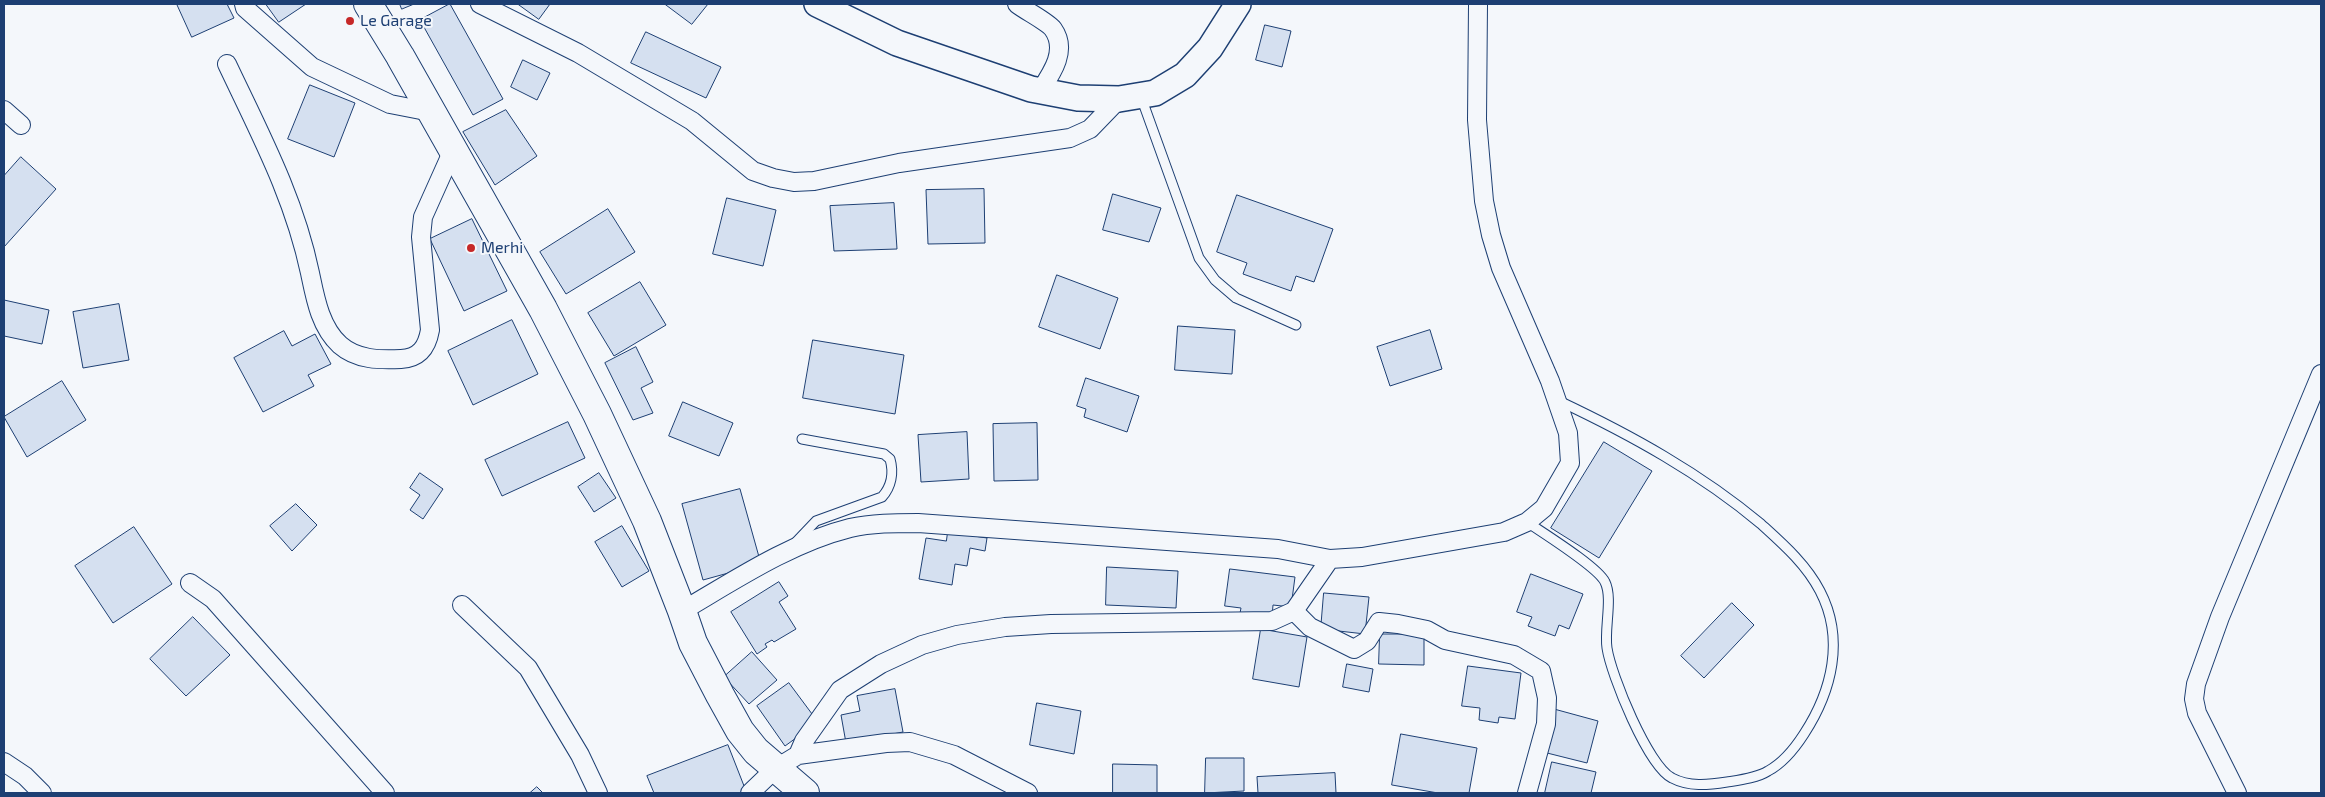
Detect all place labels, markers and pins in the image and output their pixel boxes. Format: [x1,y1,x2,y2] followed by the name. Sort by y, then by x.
[360,11,432,31] place label: Le Garage
[344,15,356,27] marker: Le Garage
[481,238,523,258] place label: Merhi
[465,242,477,254] marker: Merhi

